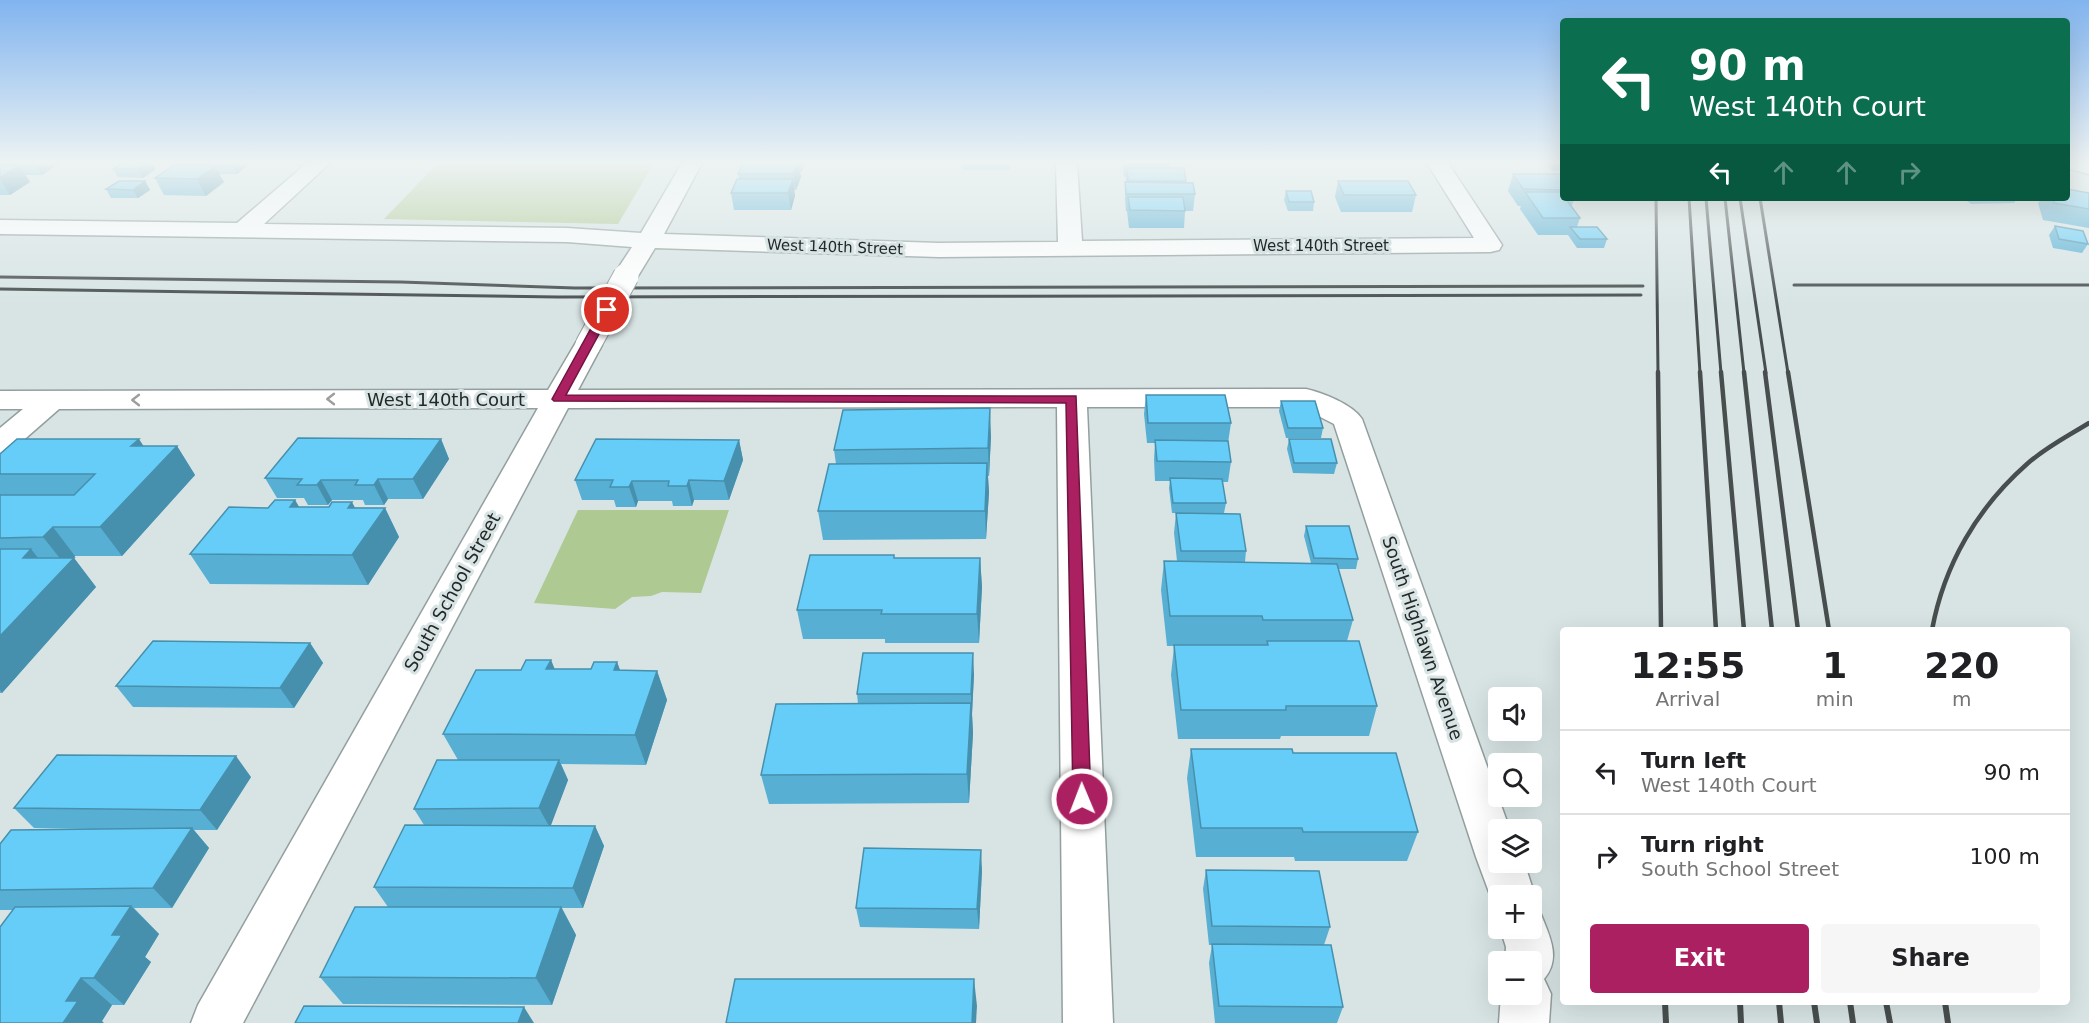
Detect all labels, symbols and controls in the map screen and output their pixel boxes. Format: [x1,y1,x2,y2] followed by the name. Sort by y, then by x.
[1689,41,1806,90] text: 90 m
[1590,42,1668,120] icon: left
[1689,91,1926,122] text: West 140th Court
[1704,156,1737,189] icon: left
[1767,156,1800,189] icon: ahead
[1830,156,1863,189] icon: ahead
[1893,156,1926,189] icon: right
[767,236,903,258] street label: West 140th Street
[1253,237,1389,255] street label: West 140th Street
[581,284,632,335] pin
[590,293,623,326] icon: arrive
[367,389,525,410] street label: West 140th Court
[132,393,141,406] one-way arrow
[327,393,336,405] one-way arrow
[400,509,504,675] street label: South School Street
[1378,533,1468,743] street label: South Highlawn Avenue
[1631,645,1745,686] text: 12:55
[1822,645,1847,686] text: 1
[1924,645,1999,686] text: 220
[1488,687,1542,1005] map controls
[1488,687,1542,741] button: sound
[1655,687,1720,711] text: Arrival
[1816,687,1854,711] text: min
[1952,687,1972,711] text: m
[1641,748,1746,773] text: Turn left
[1488,753,1542,807] button: search
[1590,756,1623,789] icon: left
[1984,760,2040,785] text: 90 m
[1050,767,1114,831] position arrow
[1641,773,1817,797] text: West 140th Court
[1488,819,1542,873] button: layers
[1641,832,1764,857] text: Turn right
[1590,840,1623,873] icon: right
[1970,844,2040,869] text: 100 m
[1641,857,1839,881] text: South School Street
[1488,885,1542,939] button: +
[1590,924,1809,993] button: Exit
[1821,924,2040,993] button: Share
[1488,951,1542,1005] button: −

